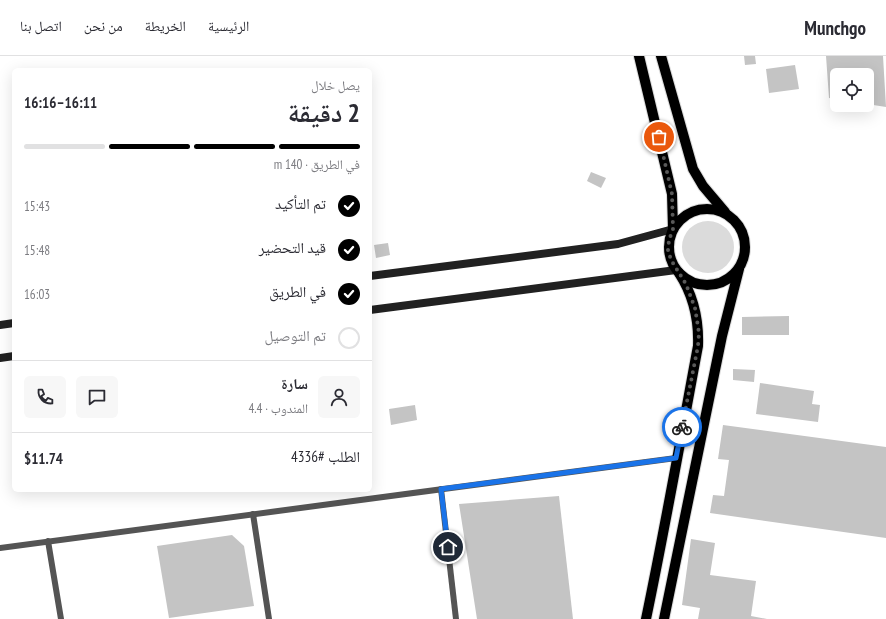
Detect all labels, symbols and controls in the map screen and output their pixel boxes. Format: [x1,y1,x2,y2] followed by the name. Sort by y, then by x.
[804,16,866,40] text: Munchgo
[20,17,62,35] text: اتصل بنا
[84,17,123,35] text: من نحن
[145,17,186,35] text: الخريطة
[208,17,249,35] text: الرئيسية
[830,68,874,112] map controls
[830,68,874,112] button: locate
[311,77,360,94] text: يصل خلال
[24,93,97,112] text: 16:11–16:16
[288,96,360,129] text: 2 دقيقة
[642,120,676,154] pin
[648,126,670,148] icon: bag
[274,156,360,173] text: في الطريق · 140 m
[275,194,326,213] text: تم التأكيد
[338,195,360,217] icon: check
[24,198,50,215] text: 15:43
[259,238,326,257] text: قيد التحضير
[338,239,360,261] icon: check
[24,242,50,259] text: 15:48
[269,282,326,301] text: في الطريق
[338,283,360,305] icon: check
[24,286,50,303] text: 16:03
[265,326,326,345] text: تم التوصيل
[281,374,308,393] text: سارة
[24,376,66,418] button: phone
[76,376,118,418] button: chat
[318,376,360,418] button: person
[248,400,308,417] text: المندوب · 4.4
[662,407,702,447] courier
[671,416,693,438] icon: bike
[291,447,360,466] text: الطلب #4336
[24,449,63,468] text: $11.74
[431,530,465,564] pin
[437,536,459,558] icon: home

